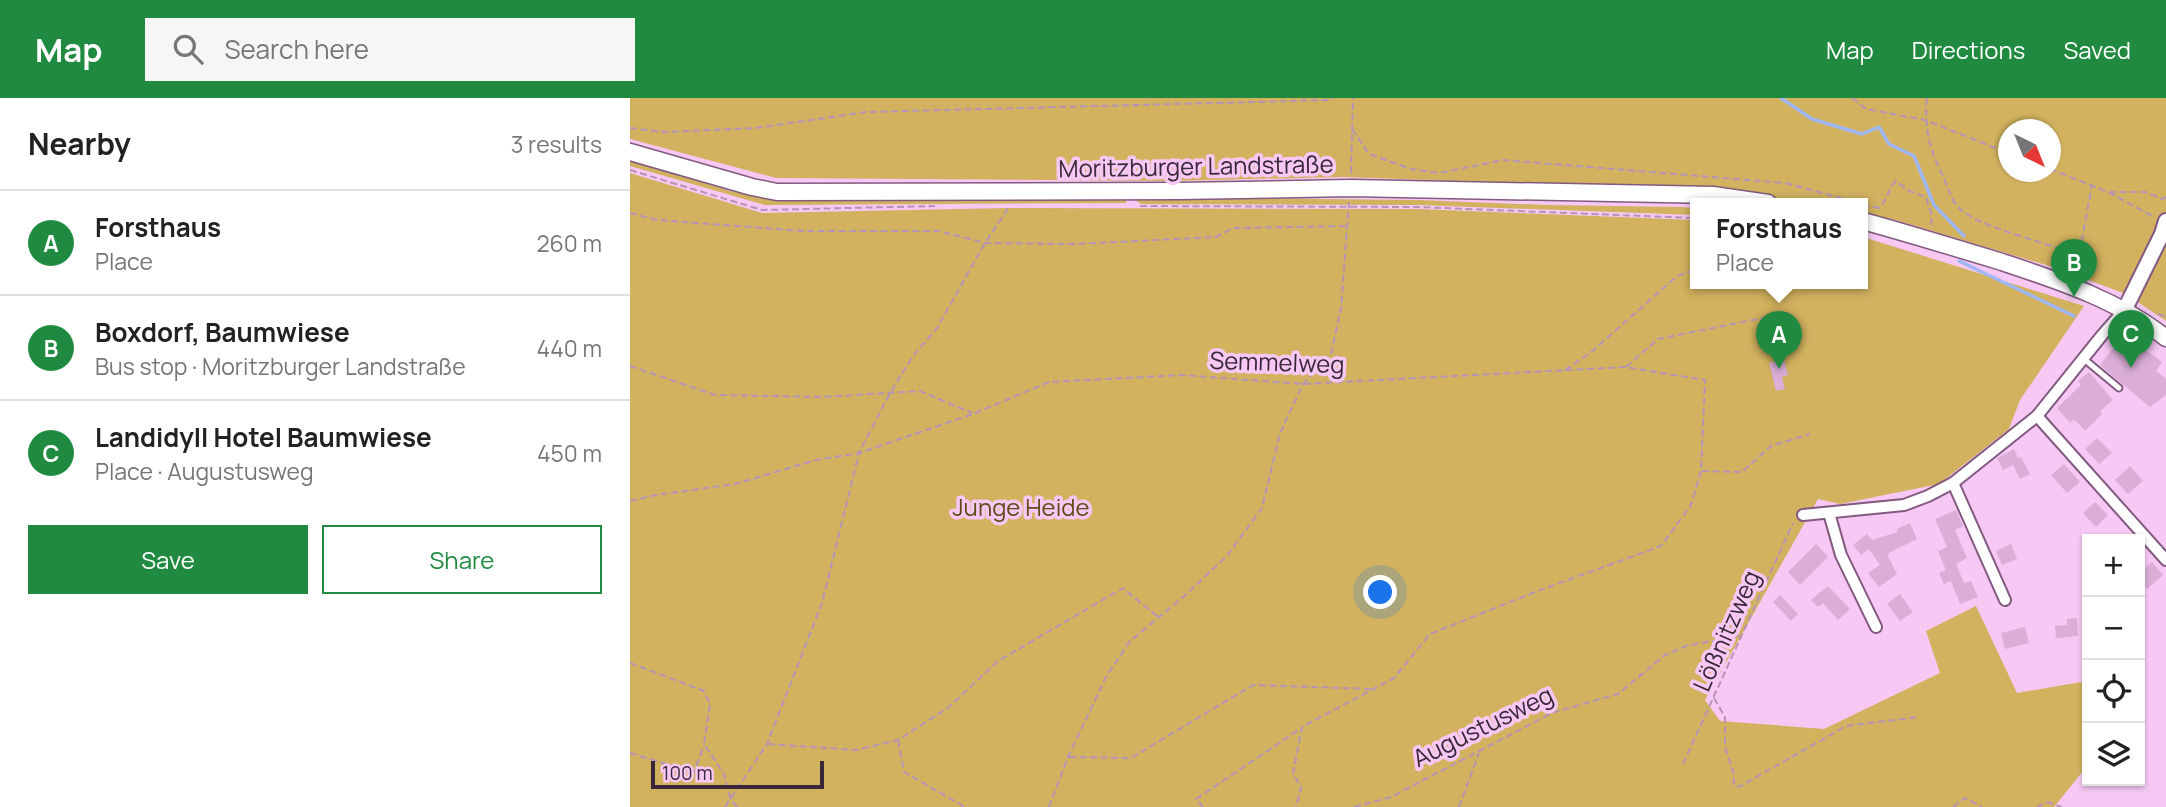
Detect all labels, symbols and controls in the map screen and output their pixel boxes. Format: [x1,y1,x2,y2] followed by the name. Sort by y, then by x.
[145,18,635,81] search box
[35,27,103,72] text: Map
[169,30,207,68] icon: search
[225,31,369,67] text: Search here
[1826,33,1874,66] text: Map
[1912,33,2025,66] text: Directions
[2063,33,2131,66] text: Saved
[1998,119,2061,182] north arrow
[28,123,131,164] text: Nearby
[511,128,602,160] text: 3 results
[1058,147,1334,184] street label: Moritzburger Landstraße
[1690,198,1868,289] popup
[95,209,221,245] text: Forsthaus
[1716,210,1842,246] text: Forsthaus
[43,227,59,259] text: A
[536,227,602,259] text: 260 m
[2051,239,2097,297] pin: B
[95,245,153,277] text: Place
[1716,246,1774,278] text: Place
[2108,310,2154,368] pin: C
[1756,311,1802,369] pin: A
[95,314,350,350] text: Boxdorf, Baumwiese
[44,332,58,364] text: B
[537,332,602,364] text: 440 m
[1209,343,1345,380] street label: Semmelweg
[95,350,466,382] text: Bus stop · Moritzburger Landstraße
[95,419,432,455] text: Landidyll Hotel Baumwiese
[43,437,60,469] text: C
[537,437,602,469] text: 450 m
[95,455,314,487] text: Place · Augustusweg
[953,490,1089,523] park label: Junge Heide
[28,525,308,594] button: Save
[322,525,602,594] button: Share
[2082,534,2145,786] map controls
[2082,534,2145,597] button: +
[1684,565,1767,696] street label: Lößnitzweg
[1363,575,1397,609] your location
[2082,597,2145,660] button: −
[2082,660,2145,723] button: locate
[1406,677,1558,774] street label: Augustusweg
[2082,723,2145,786] button: layers
[651,758,824,790] scale bar
[662,760,713,786] text: 100 m

